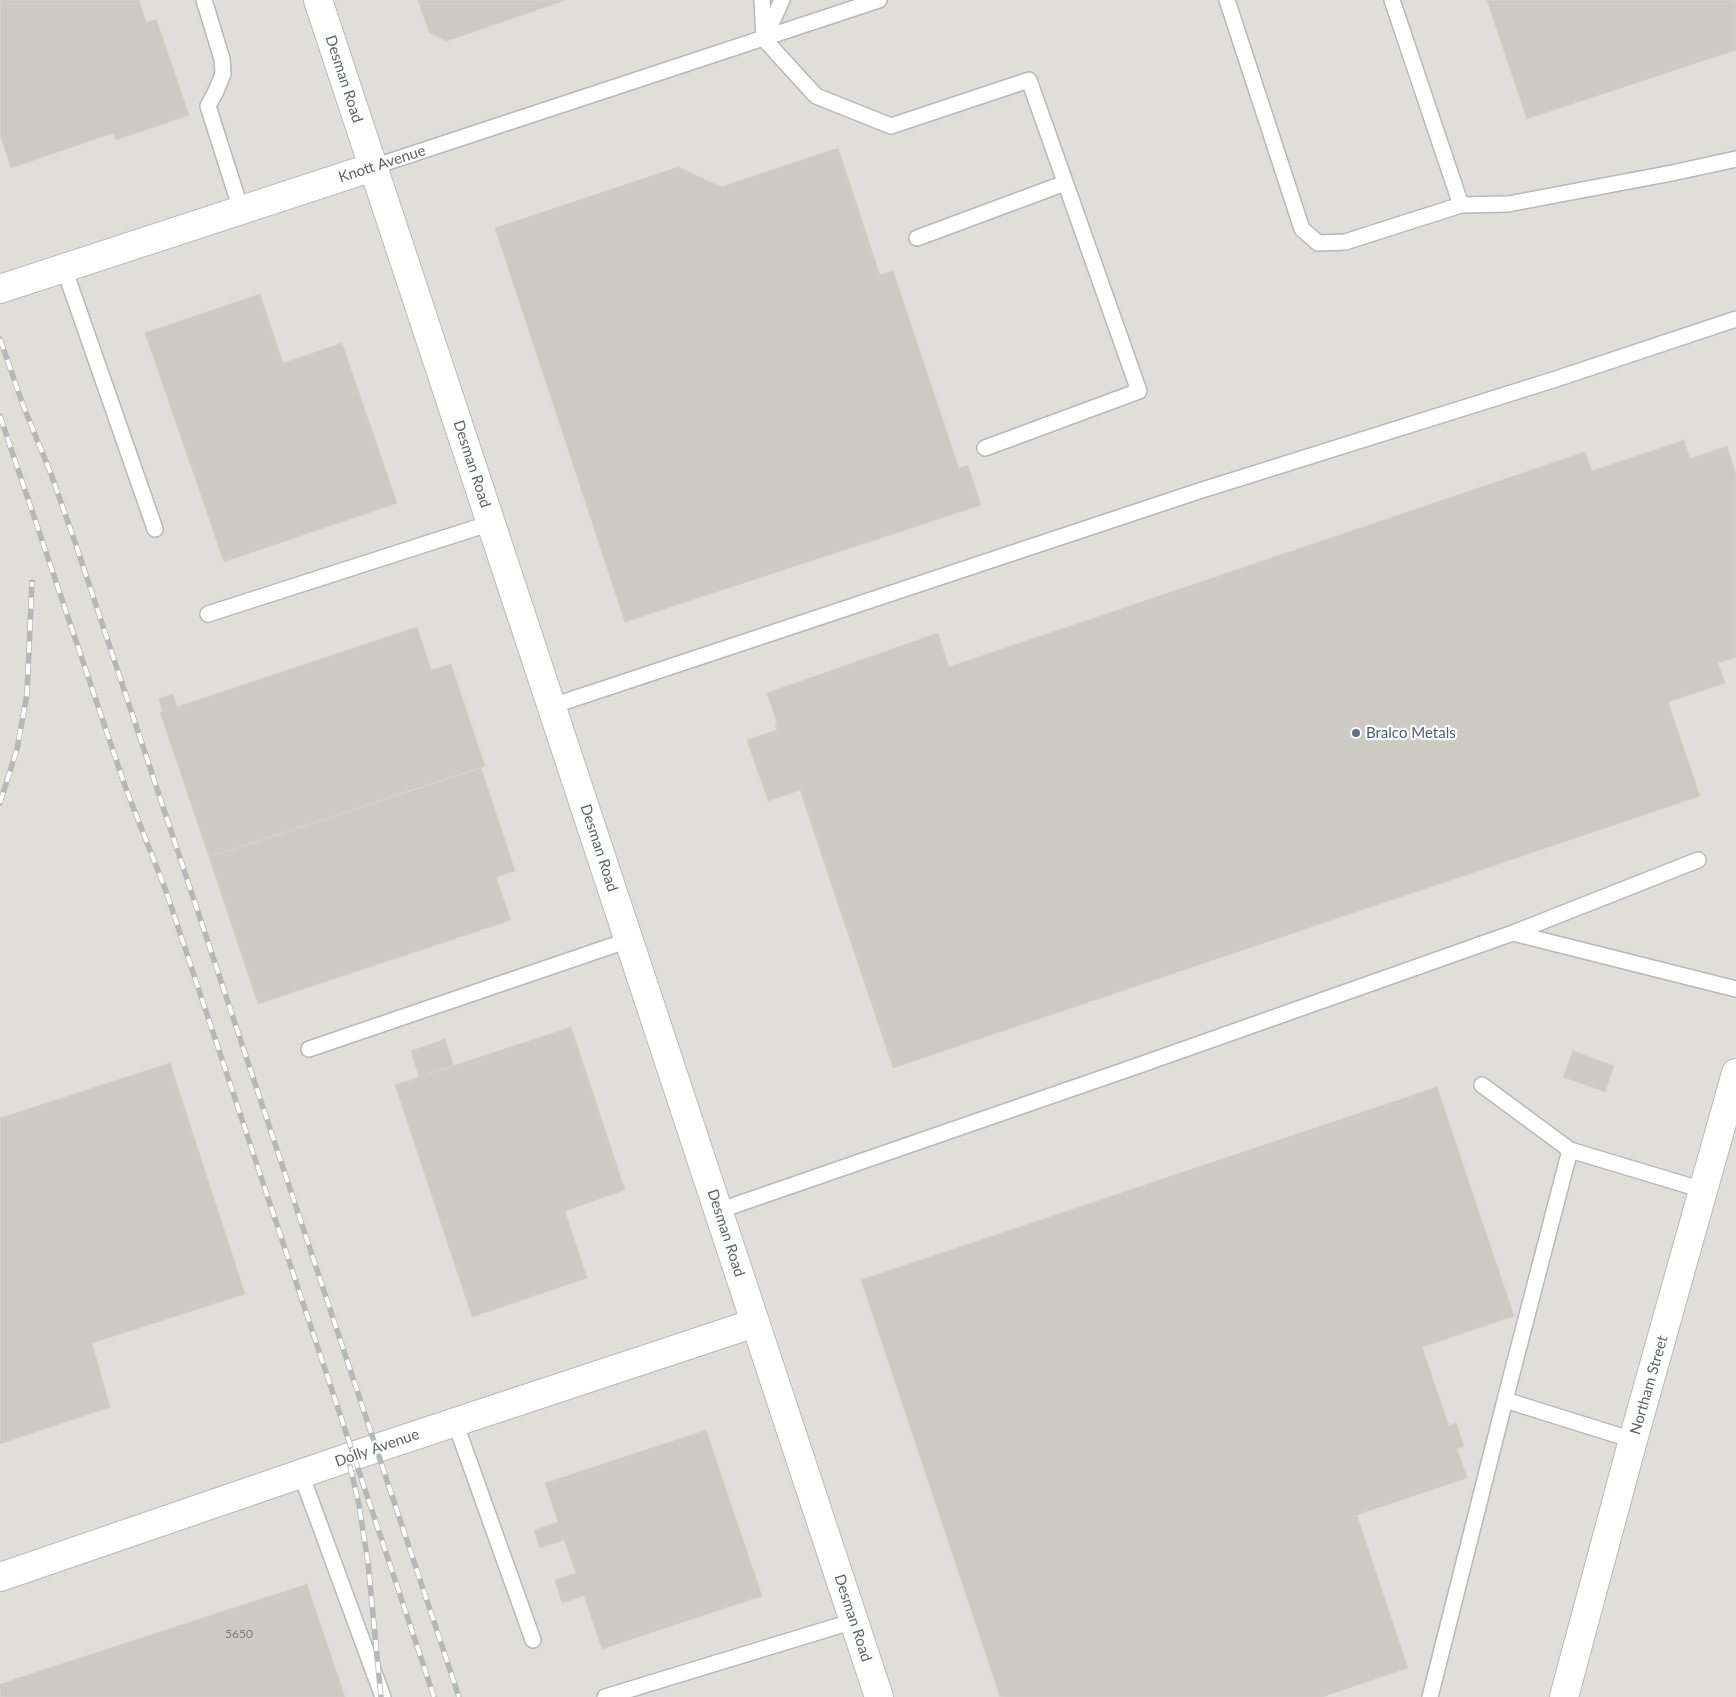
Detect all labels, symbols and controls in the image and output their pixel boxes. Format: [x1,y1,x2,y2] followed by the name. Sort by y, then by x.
[321,33,367,125] street label: Desman Road
[336,141,428,187] street label: Knott Avenue
[449,418,495,510] street label: Desman Road
[1366,724,1456,742] place label: Bralco Metals
[1350,727,1362,739] marker: Bralco Metals
[576,802,622,894] street label: Desman Road
[703,1187,749,1279] street label: Desman Road
[1626,1333,1672,1437] street label: Northam Street
[332,1425,422,1471] street label: Dolly Avenue
[830,1572,876,1664] street label: Desman Road
[225,1627,253,1641] house number: 5650

